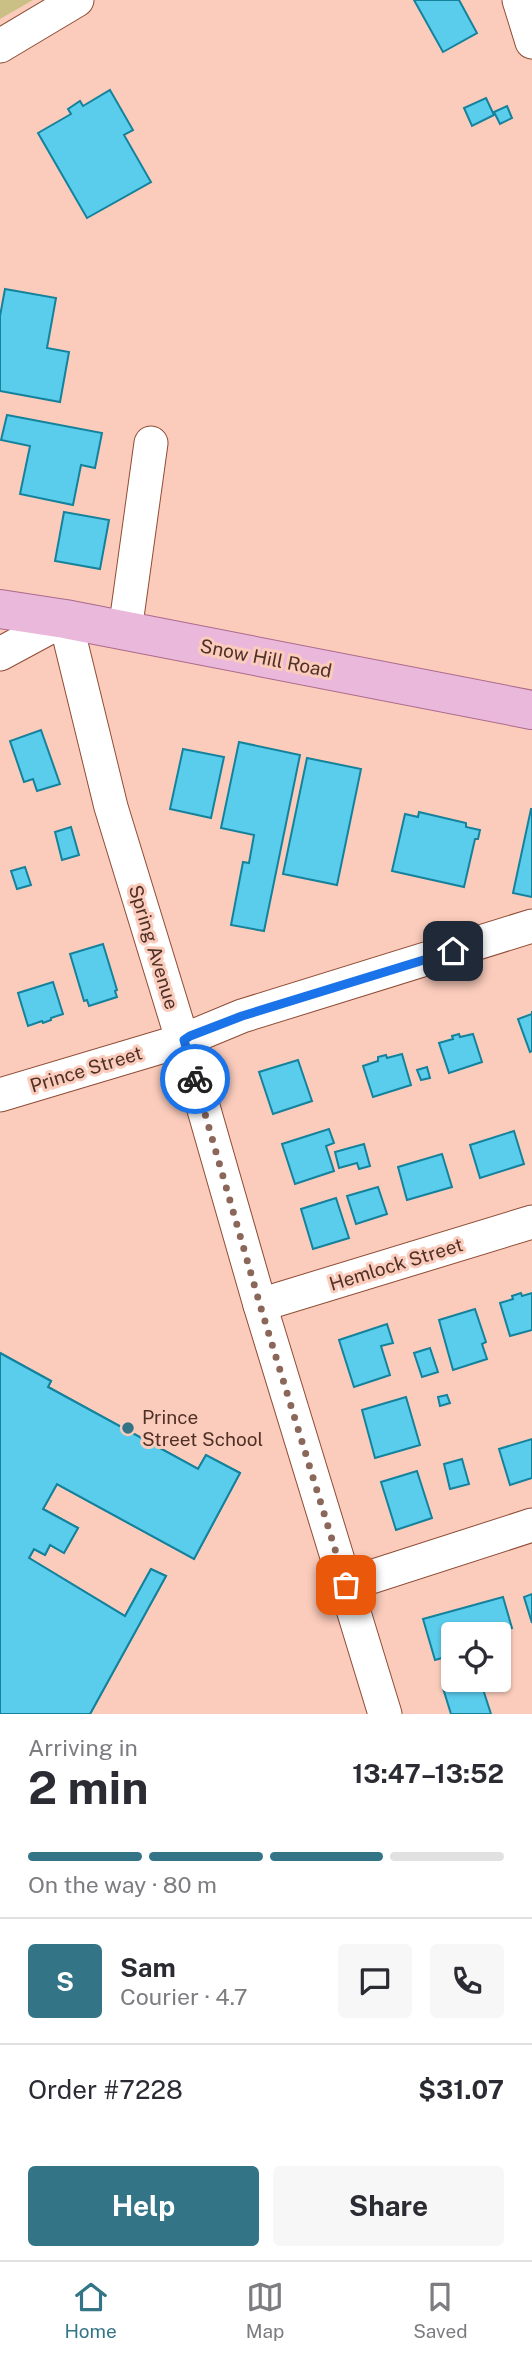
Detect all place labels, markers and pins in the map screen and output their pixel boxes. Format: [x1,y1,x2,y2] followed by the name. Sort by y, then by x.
[423,921,483,981] pin
[142,1406,263,1450] place label: Prince Street School
[120,1420,136,1436] marker: Prince Street School
[316,1555,376,1615] pin

